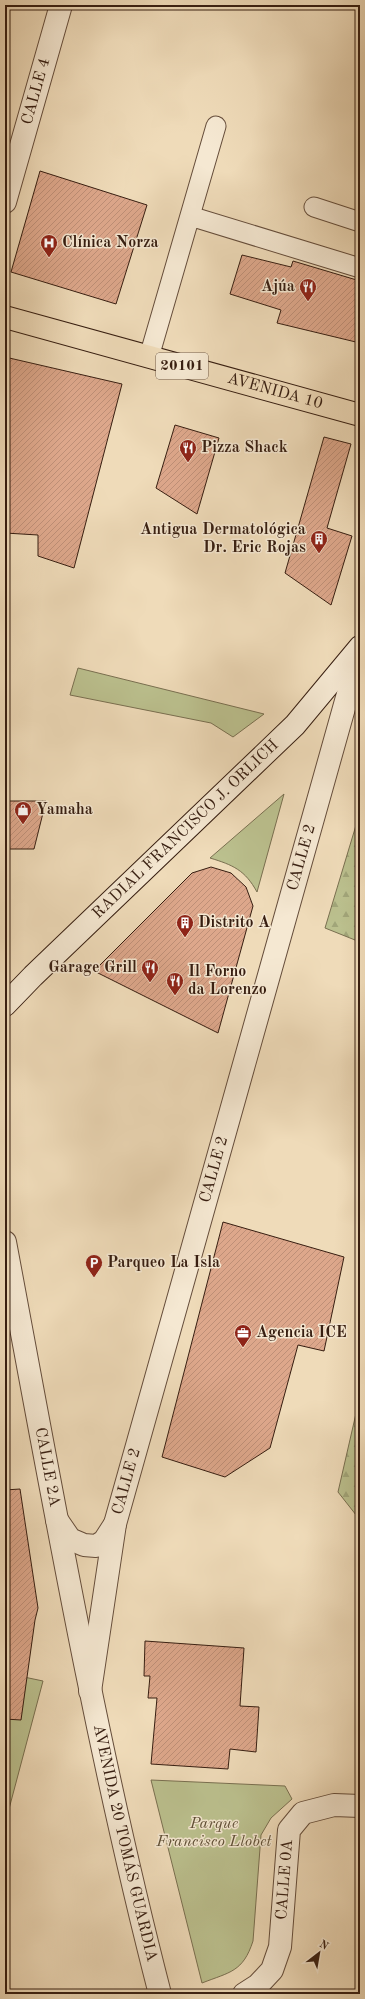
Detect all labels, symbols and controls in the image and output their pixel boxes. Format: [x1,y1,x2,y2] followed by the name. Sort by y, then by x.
[19,56,53,126] street label: CALLE 4
[39,233,59,258] hospital icon: Clínica Norza
[62,235,159,251] place label: Clínica Norza
[298,277,318,302] restaurant icon: Ajúa
[261,279,295,295] place label: Ajúa
[156,353,208,379] road number: 20101
[225,371,324,412] street label: AVENIDA 10
[178,438,198,463] restaurant icon: Pizza Shack
[201,440,288,456] place label: Pizza Shack
[140,522,306,556] place label: Antigua Dermatológica Dr. Eric Rojas
[309,529,329,554] building icon: Antigua Dermatológica Dr. Eric Rojas
[90,737,282,922] street label: RADIAL FRANCISCO J. ORLICH
[13,800,33,825] shop icon: Yamaha
[36,802,93,818] place label: Yamaha
[285,823,319,893] street label: CALLE 2
[175,913,195,938] building icon: Distrito A
[198,915,270,931] place label: Distrito A
[140,958,160,983] restaurant icon: Garage Grill
[48,960,137,976] place label: Garage Grill
[188,964,267,998] place label: Il Forno da Lorenzo
[165,971,185,996] restaurant icon: Il Forno da Lorenzo
[198,1134,231,1205] street label: CALLE 2
[84,1253,104,1278] parking icon: Parqueo La Isla
[107,1255,220,1271] place label: Parqueo La Isla
[233,1323,253,1348] office icon: Agencia ICE
[256,1325,347,1341] place label: Agencia ICE
[32,1426,62,1508] street label: CALLE 2A
[110,1446,144,1517] street label: CALLE 2
[90,1723,159,1963] street label: AVENIDA 20 TOMÁS GUARDIA
[155,1816,273,1850] park label: Parque Francisco Llobet
[274,1839,296,1921] street label: CALLE 0A
[299,1933,339,1973] north arrow
[317,1939,330,1953] text: N

